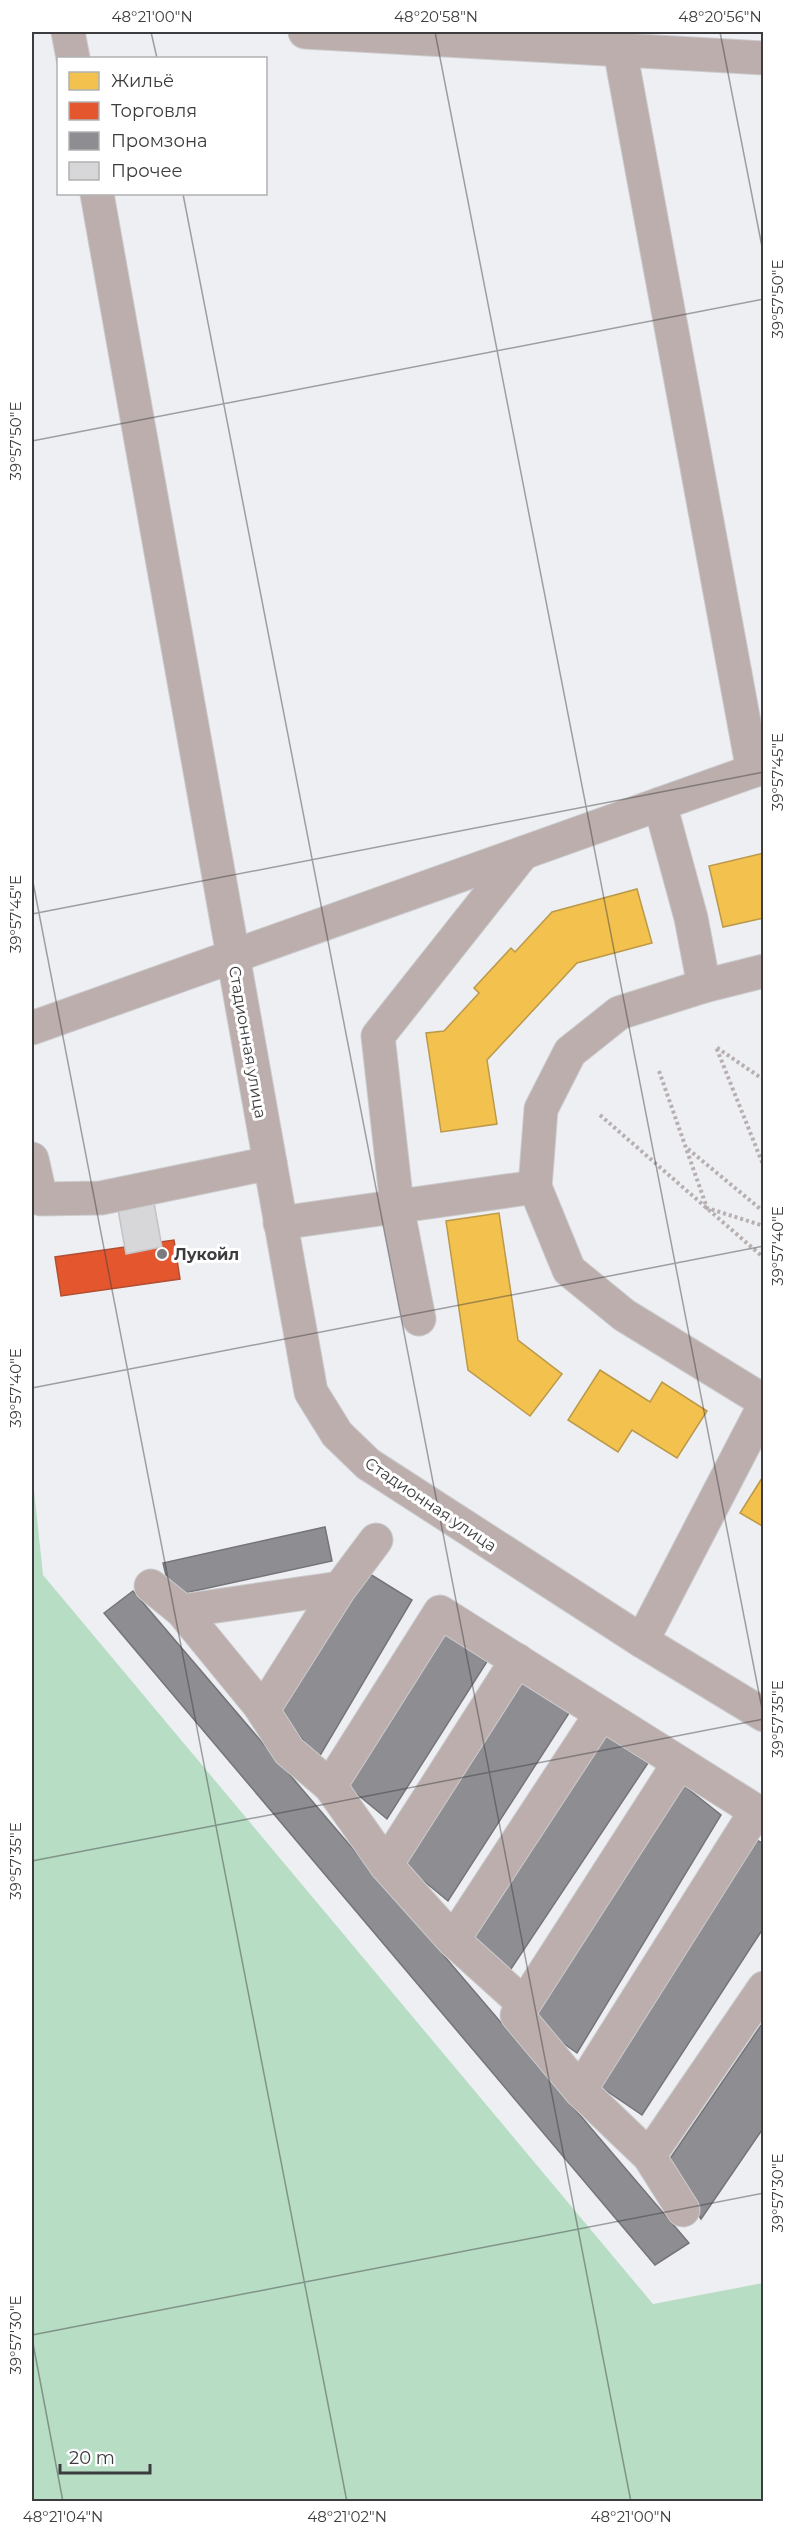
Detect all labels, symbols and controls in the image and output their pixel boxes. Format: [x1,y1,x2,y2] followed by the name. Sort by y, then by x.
[111,7,193,26] text: 48°21'00"N
[394,7,478,26] text: 48°20'58"N
[678,7,762,26] text: 48°20'56"N
[57,57,267,195] legend
[111,70,174,92] text: Жильё
[111,100,197,122] text: Торговля
[111,130,208,152] text: Промзона
[111,160,183,182] text: Прочее
[768,260,787,338] text: 39°57'50"E
[6,402,25,480] text: 39°57'50"E
[768,733,787,811] text: 39°57'45"E
[6,875,25,953] text: 39°57'45"E
[225,964,270,1120] street label: Стадионная улица
[768,1206,787,1286] text: 39°57'40"E
[174,1245,239,1264] place label: Лукойл
[155,1247,169,1261] marker: Лукойл
[6,1348,25,1428] text: 39°57'40"E
[361,1453,500,1555] street label: Стадионная улица
[768,1680,787,1758] text: 39°57'35"E
[6,1822,25,1900] text: 39°57'35"E
[768,2153,787,2233] text: 39°57'30"E
[6,2295,25,2375] text: 39°57'30"E
[60,2437,150,2475] scale bar
[69,2447,115,2469] text: 20 m
[23,2507,103,2526] text: 48°21'04"N
[307,2507,387,2526] text: 48°21'02"N
[590,2507,672,2526] text: 48°21'00"N

